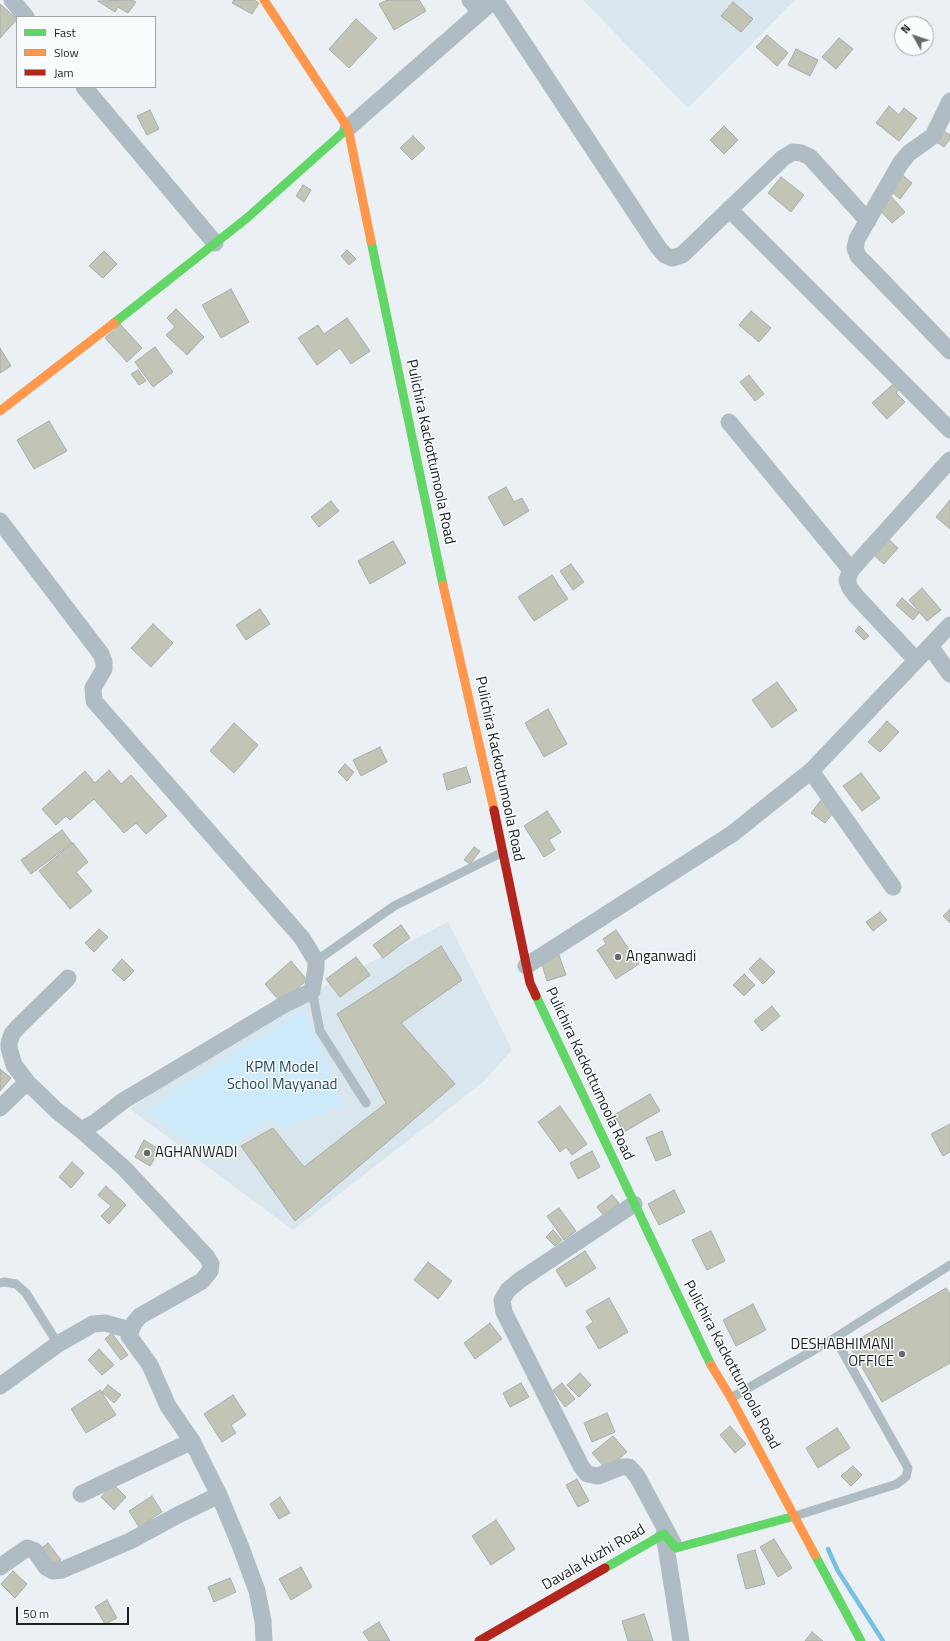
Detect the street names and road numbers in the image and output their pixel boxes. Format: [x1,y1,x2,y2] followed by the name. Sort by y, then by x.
[402,358,458,546] street label: Pulichira Kackottumoola Road
[471,675,527,863] street label: Pulichira Kackottumoola Road
[541,985,637,1163] street label: Pulichira Kackottumoola Road
[679,1278,783,1452] street label: Pulichira Kackottumoola Road
[539,1521,649,1595] street label: Davala Kuzhi Road

